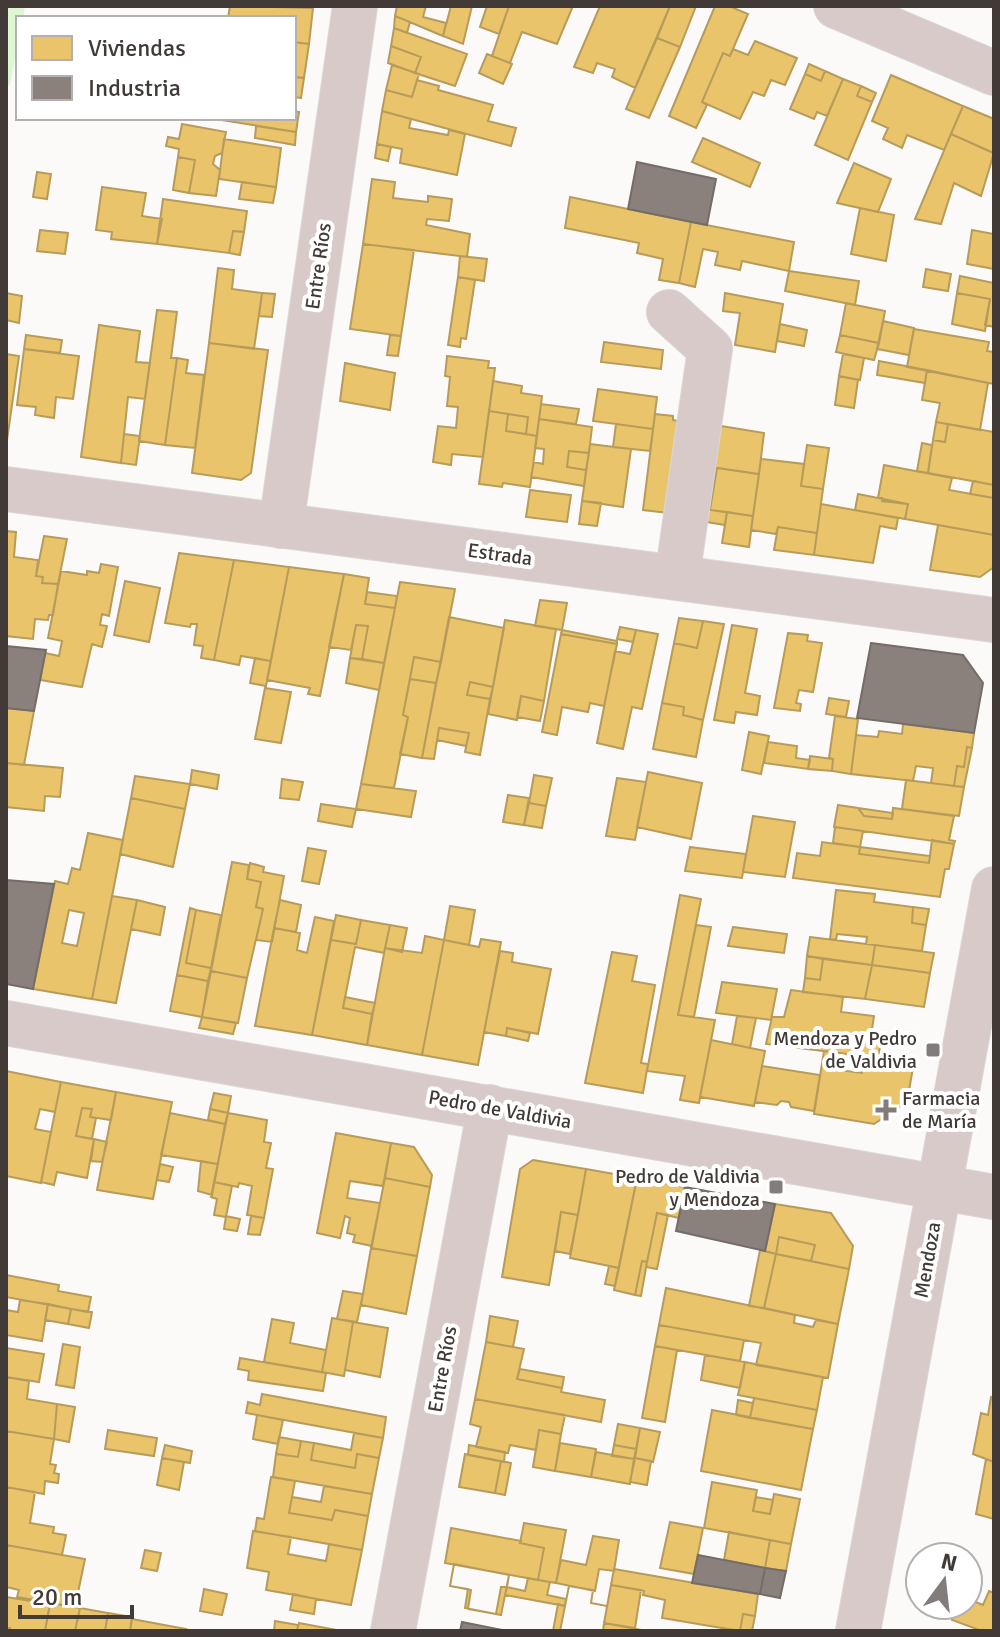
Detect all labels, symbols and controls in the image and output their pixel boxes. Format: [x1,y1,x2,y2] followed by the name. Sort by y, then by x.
[16,16,296,120] legend
[88,33,186,63] text: Viviendas
[88,73,181,103] text: Industria
[300,221,337,311] street label: Entre Ríos
[466,538,534,571] street label: Estrada
[773,1026,917,1074] place label: Mendoza y Pedro de Valdivia
[924,1041,942,1059] marker: Mendoza y Pedro de Valdivia
[426,1085,573,1134] street label: Pedro de Valdivia
[902,1086,980,1134] place label: Farmacia de María
[877,1101,895,1119] marker: Farmacia de María
[615,1164,760,1212] place label: Pedro de Valdivia y Mendoza
[767,1178,785,1196] marker: Pedro de Valdivia y Mendoza
[909,1220,946,1300] street label: Mendoza
[423,1324,462,1414] street label: Entre Ríos
[904,1541,984,1621] north arrow
[938,1547,960,1577] text: N
[20,1569,132,1619] scale bar
[32,1582,82,1612] text: 20 m

